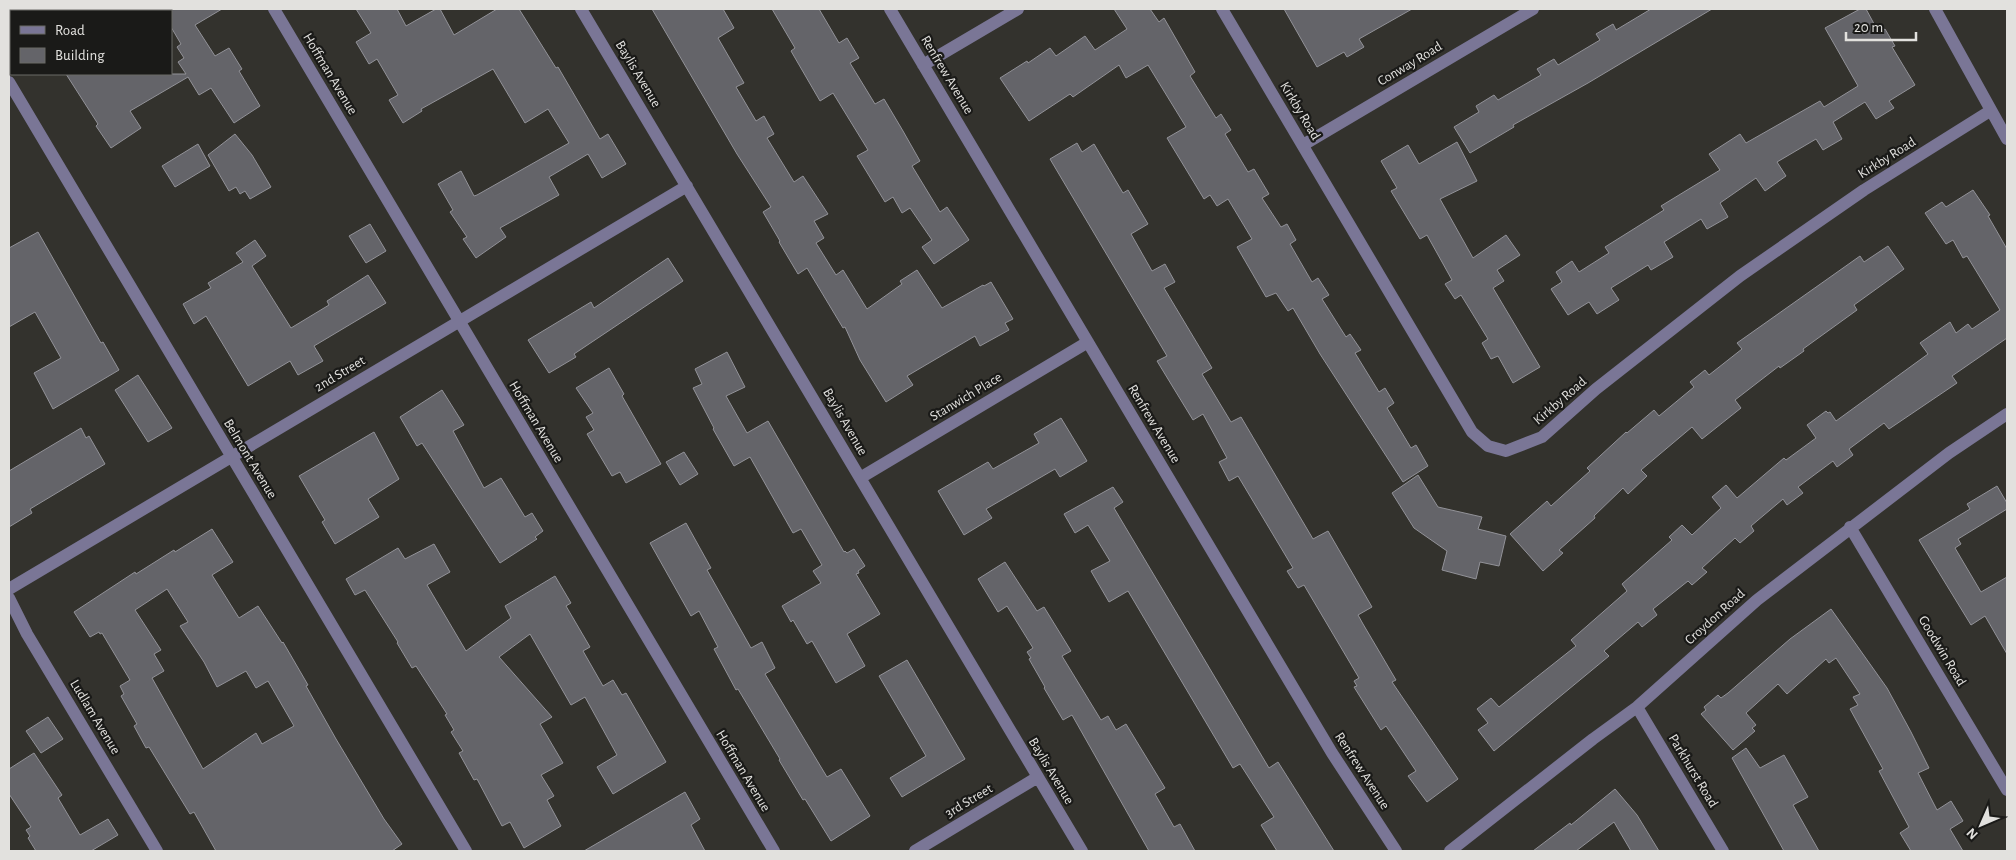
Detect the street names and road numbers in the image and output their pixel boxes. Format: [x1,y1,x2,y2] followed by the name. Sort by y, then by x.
[300,31,360,117] street label: Hoffman Avenue
[918,33,976,117] street label: Renfrew Avenue
[613,38,663,110] street label: Baylis Avenue
[1375,39,1445,89] street label: Conway Road
[1277,79,1323,143] street label: Kirkby Road
[1856,135,1918,181] street label: Kirkby Road
[312,353,368,394] street label: 2nd Street
[928,370,1004,424] street label: Stanwich Place
[1531,374,1589,428] street label: Kirkby Road
[506,379,566,465] street label: Hoffman Avenue
[1125,382,1183,466] street label: Renfrew Avenue
[820,386,870,458] street label: Baylis Avenue
[221,417,279,501] street label: Belmont Avenue
[1682,587,1748,647] street label: Croydon Road
[1916,613,1968,689] street label: Goodwin Road
[67,677,123,757] street label: Ludlam Avenue
[713,728,773,814] street label: Hoffman Avenue
[1332,730,1392,812] street label: Renfrew Avenue
[1666,732,1720,810] street label: Parkhurst Road
[1026,735,1076,807] street label: Baylis Avenue
[943,781,996,821] street label: 3rd Street

